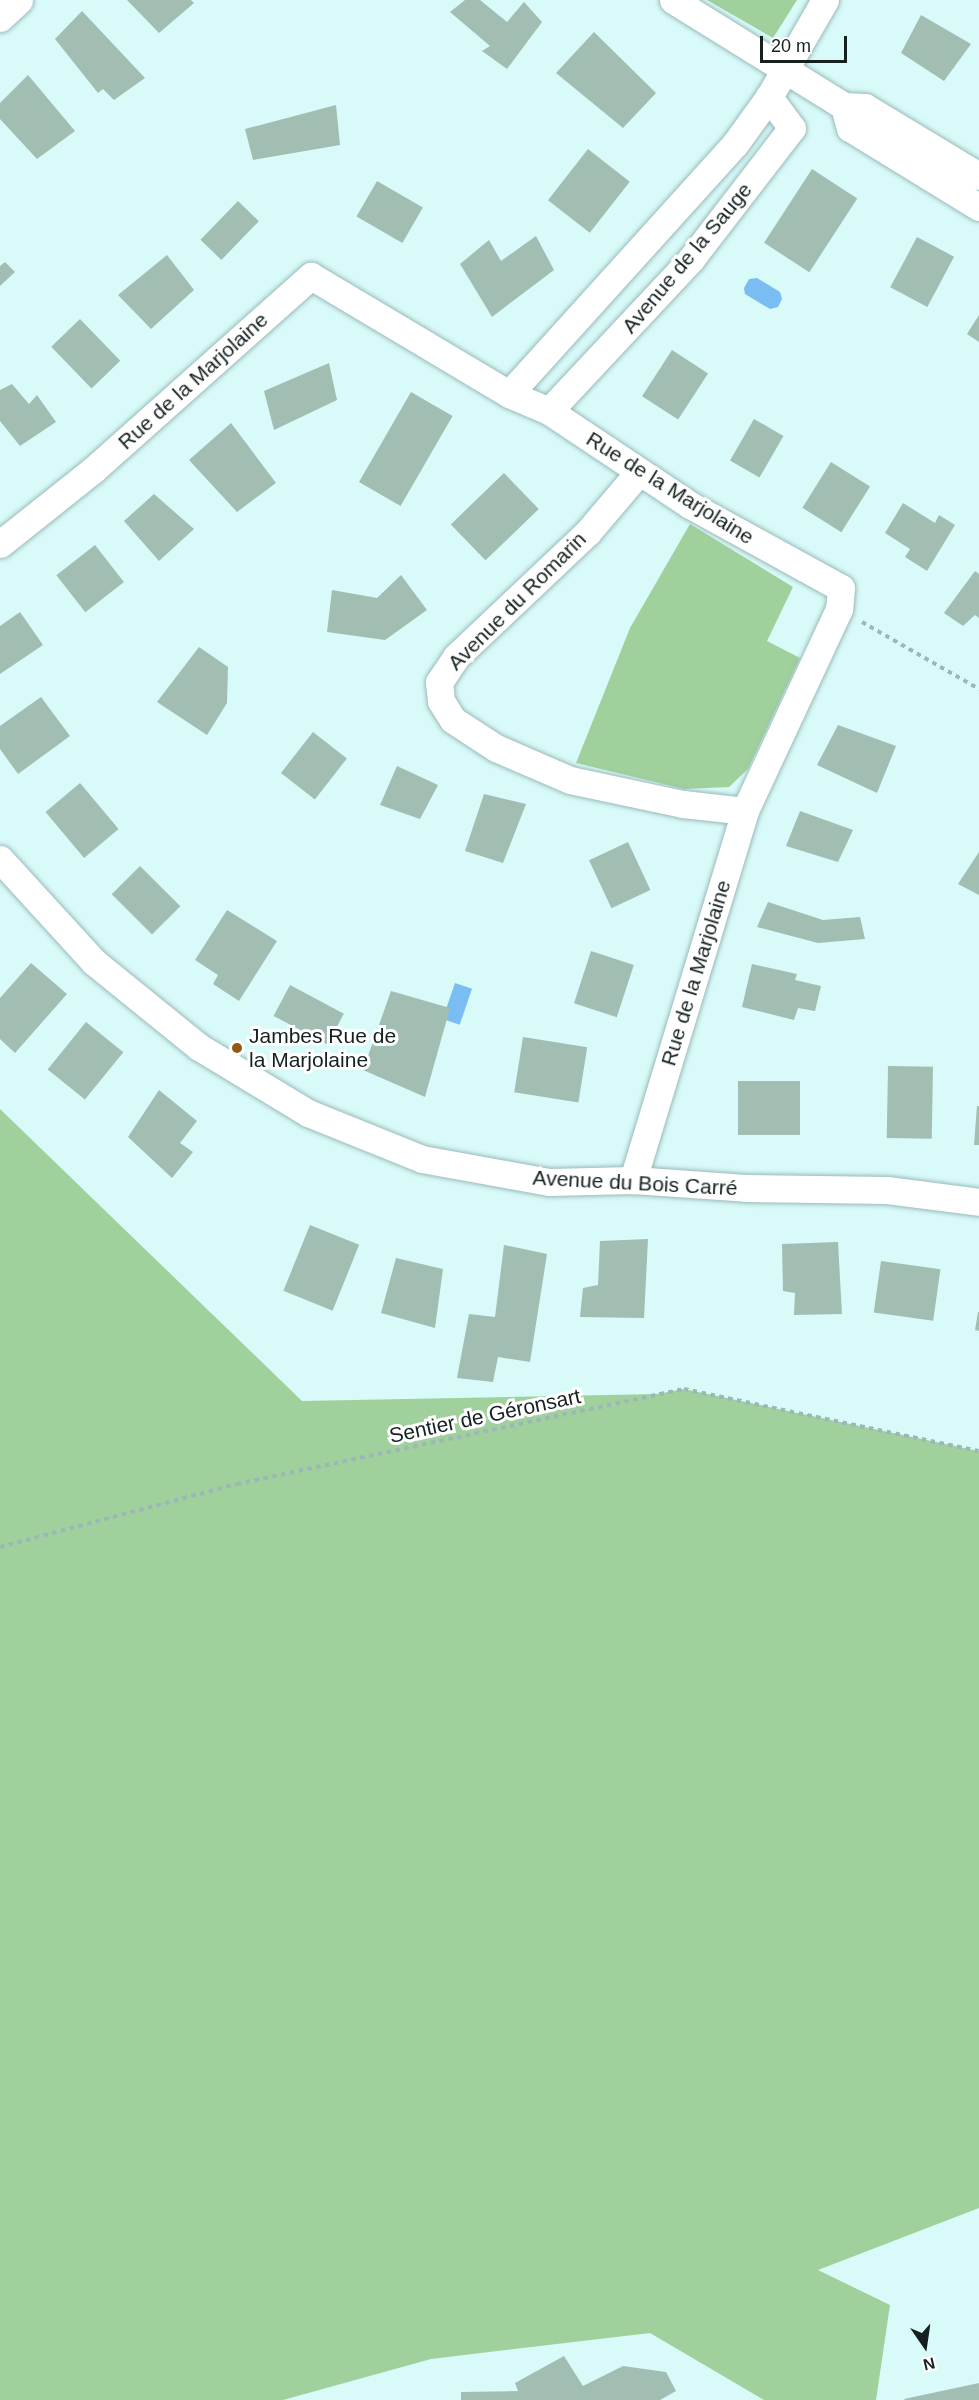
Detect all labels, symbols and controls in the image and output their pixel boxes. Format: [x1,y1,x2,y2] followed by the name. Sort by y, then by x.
[763,24,850,62] scale bar
[771,36,811,56] text: 20 m
[617,178,757,338] street label: Avenue de la Sauge
[113,307,273,455] street label: Rue de la Marjolaine
[582,426,758,550] street label: Rue de la Marjolaine
[443,527,591,675] street label: Avenue du Romarin
[656,877,736,1069] street label: Rue de la Marjolaine
[249,1023,396,1073] place label: Jambes Rue de la Marjolaine
[230,1041,244,1055] marker: Jambes Rue de la Marjolaine
[532,1165,738,1201] street label: Avenue du Bois Carré
[387,1383,583,1449] street label: Sentier de Géronsart
[895,2316,955,2376] north arrow
[922,2354,937,2374] text: N

